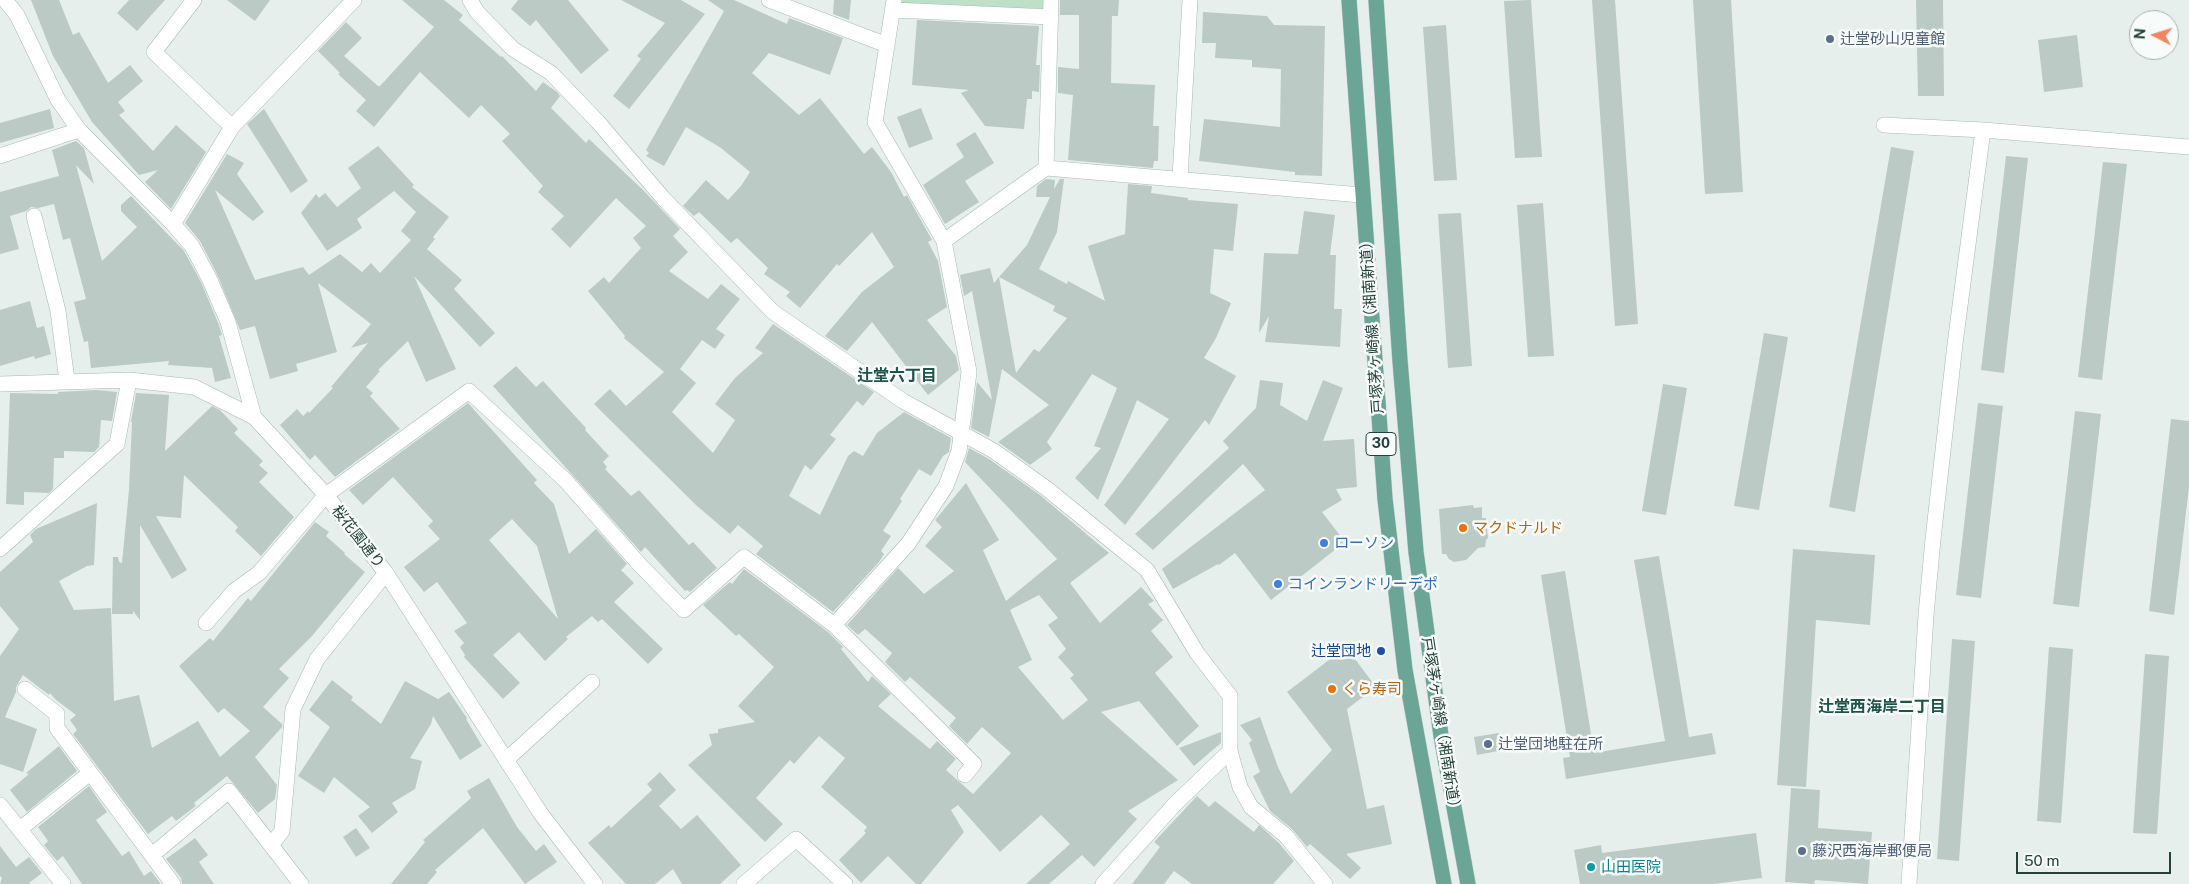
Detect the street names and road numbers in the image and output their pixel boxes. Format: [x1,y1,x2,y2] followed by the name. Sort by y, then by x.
[1357,234,1387,414] street label: 戸塚茅ヶ崎線（湘南新道）
[1366,432,1396,456] road number: 30
[328,502,388,572] street label: 桜花園通り
[1418,636,1464,816] street label: 戸塚茅ヶ崎線（湘南新道）

